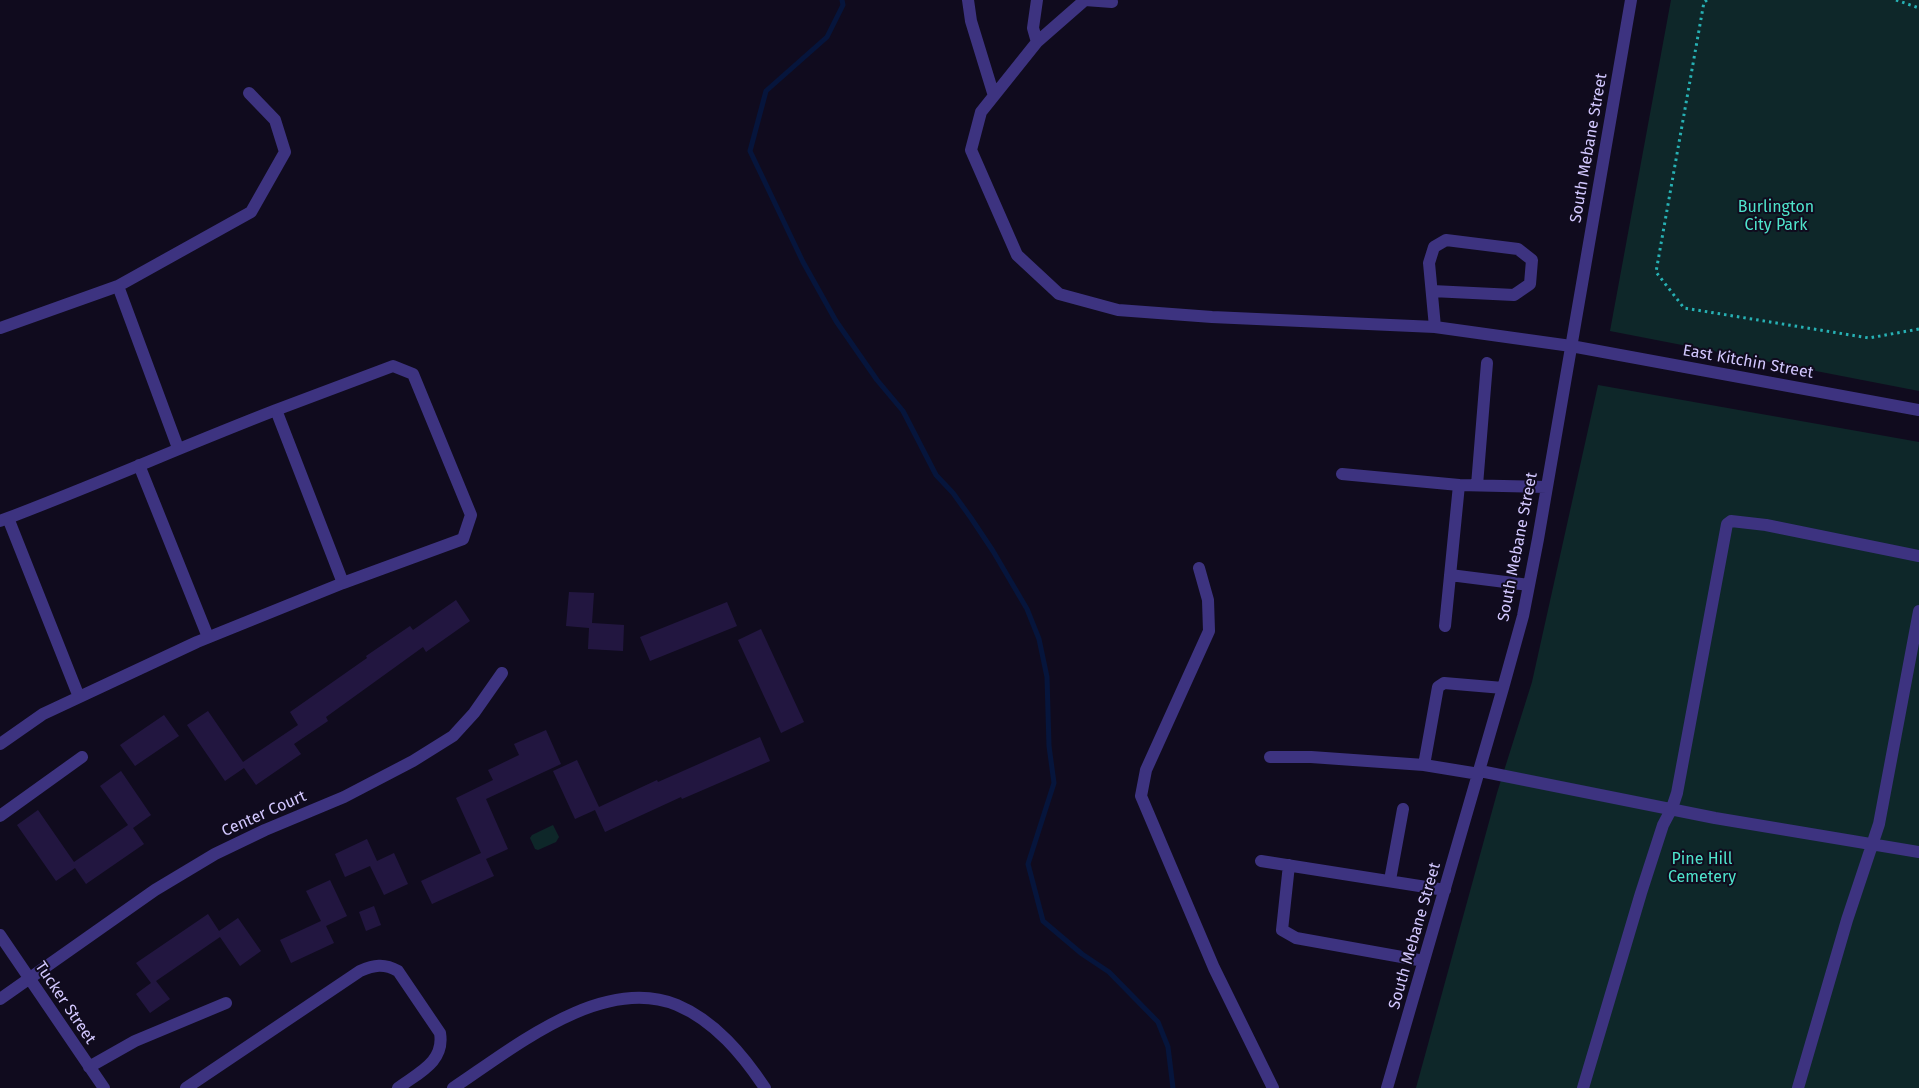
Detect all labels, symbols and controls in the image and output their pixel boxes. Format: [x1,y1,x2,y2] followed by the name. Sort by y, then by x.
[1566,72,1612,224] street label: South Mebane Street
[1738,198,1814,236] park label: Burlington City Park
[1681,341,1815,383] street label: East Kitchin Street
[1494,471,1542,623] street label: South Mebane Street
[219,787,309,841] street label: Center Court
[1668,850,1736,888] park label: Pine Hill Cemetery
[1385,860,1445,1012] street label: South Mebane Street
[30,958,100,1048] street label: Tucker Street

